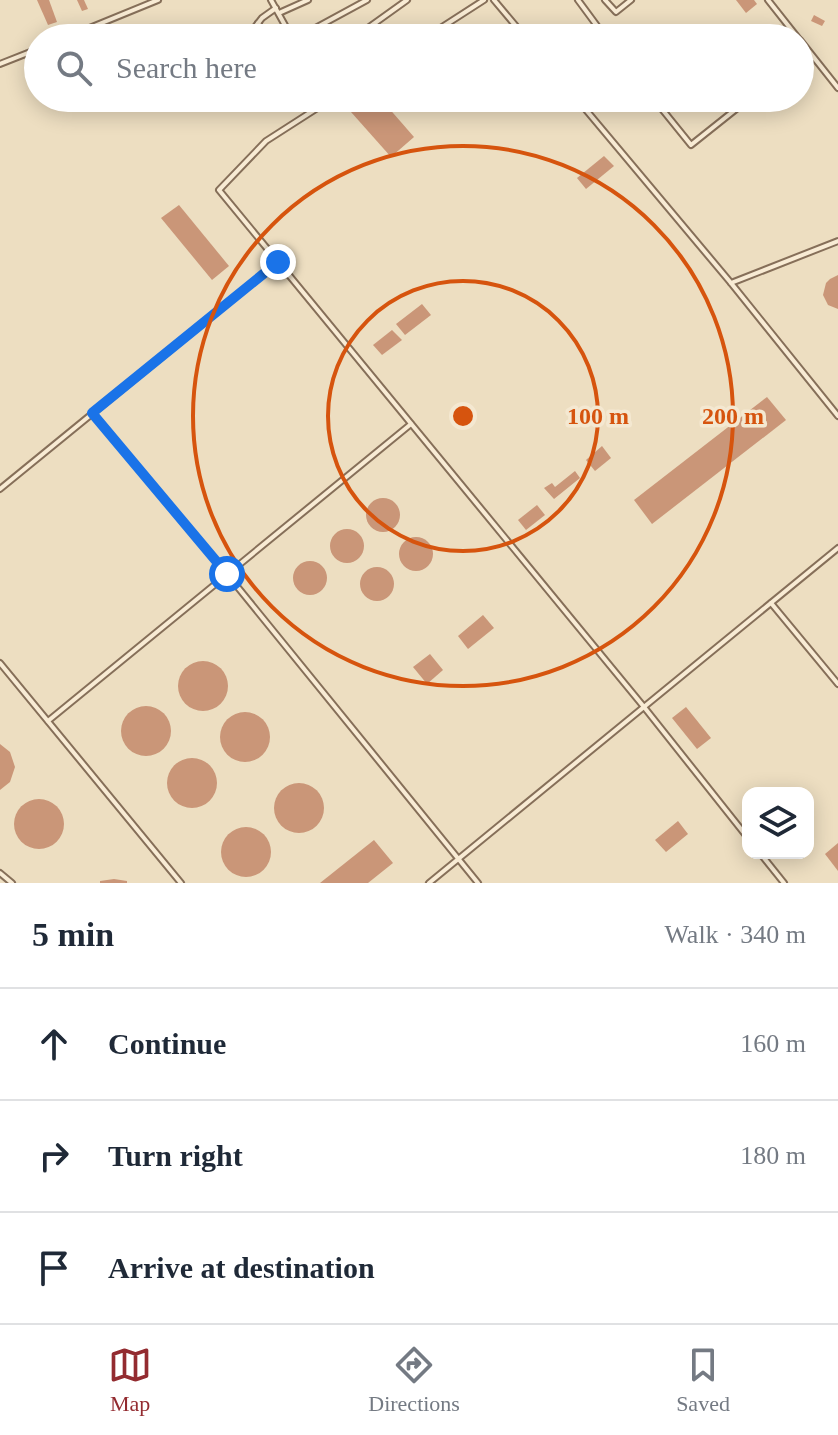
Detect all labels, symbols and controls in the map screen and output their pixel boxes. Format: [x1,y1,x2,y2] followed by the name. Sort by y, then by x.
[24,24,814,112] search box
[52,46,96,90] icon: search
[116,51,257,84] text: Search here
[260,244,296,280] route end
[449,402,477,430] centre of rings
[567,403,629,429] text: 100 m
[702,403,764,429] text: 200 m
[209,556,245,592] route start
[742,787,814,859] map controls
[742,787,814,859] button: layers
[32,916,114,953] text: 5 min
[664,920,806,949] text: Walk · 340 m
[32,1022,76,1066] icon: ahead
[108,1027,226,1060] text: Continue
[740,1029,806,1058] text: 160 m
[32,1134,76,1178] icon: right
[108,1139,243,1172] text: Turn right
[740,1141,806,1170] text: 180 m
[32,1246,76,1290] icon: arrive
[108,1251,375,1284] text: Arrive at destination
[108,1343,152,1417] tab: Map
[368,1343,460,1417] tab: Directions
[676,1343,730,1417] tab: Saved

